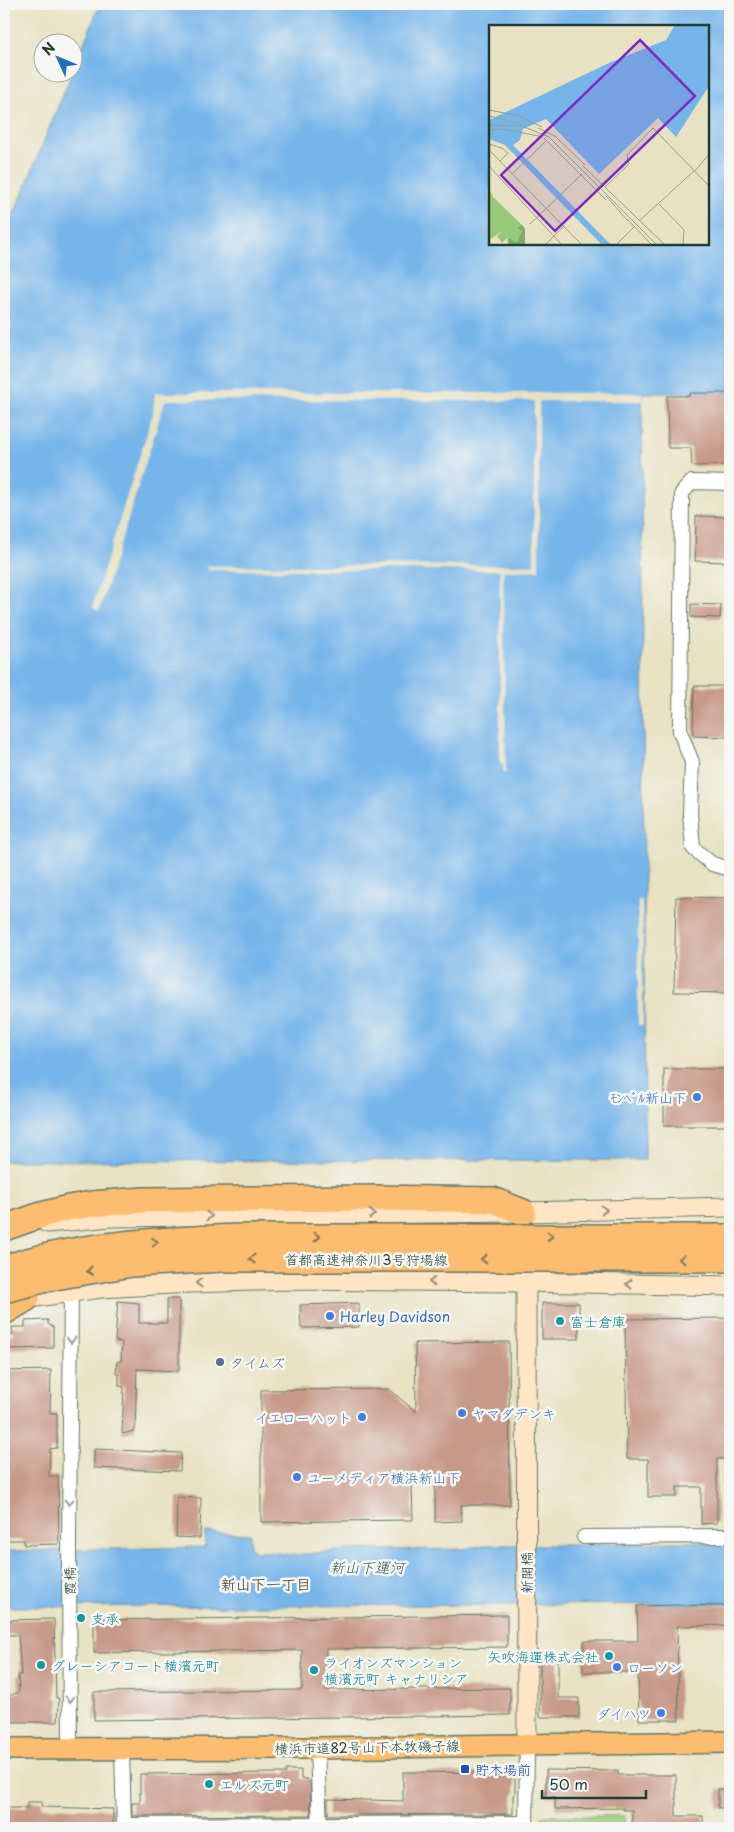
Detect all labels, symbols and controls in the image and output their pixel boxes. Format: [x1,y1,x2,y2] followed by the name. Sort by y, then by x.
[489,25,709,245] inset map
[32,32,82,82] north arrow
[37,37,60,60] text: N
[610,1087,687,1108] place label: ﾓﾝﾍﾞﾙ新山下
[691,1091,703,1103] marker: ﾓﾝﾍﾞﾙ新山下
[600,1205,608,1216] one-way arrow
[368,1209,376,1219] one-way arrow
[206,1211,213,1221] one-way arrow
[546,1231,554,1241] one-way arrow
[314,1232,321,1242] one-way arrow
[151,1236,159,1247] one-way arrow
[284,1249,448,1270] street label: 首都高速神奈川3号狩場線
[247,1254,255,1264] one-way arrow
[480,1254,488,1264] one-way arrow
[677,1254,685,1264] one-way arrow
[85,1265,93,1276] one-way arrow
[427,1277,435,1287] one-way arrow
[195,1278,202,1288] one-way arrow
[625,1279,632,1289] one-way arrow
[340,1306,450,1327] place label: Harley Davidson
[324,1310,336,1322] marker: Harley Davidson
[570,1311,626,1332] place label: 富士倉庫
[554,1315,566,1327] marker: 富士倉庫
[66,1336,76,1344] one-way arrow
[230,1352,285,1373] place label: タイムズ
[214,1356,226,1368] marker: タイムズ
[472,1403,556,1424] place label: ヤマダデンキ
[254,1407,352,1428] place label: イエローハット
[456,1407,468,1419] marker: ヤマダデンキ
[356,1411,368,1423] marker: イエローハット
[307,1467,460,1488] place label: ユーメディア横浜新山下
[291,1471,303,1483] marker: ユーメディア横浜新山下
[64,1498,75,1506] one-way arrow
[516,1552,537,1594] street label: 新開橋
[329,1555,406,1578] water label: 新山下運河
[59,1567,80,1595] street label: 霞橋
[221,1572,311,1595] district label: 新山下一丁目
[91,1608,119,1629] place label: 支承
[75,1612,87,1624] marker: 支承
[487,1646,599,1667] place label: 矢吹海運株式会社
[603,1650,615,1662] marker: 矢吹海運株式会社
[324,1652,469,1689] place label: ライオンズマンション 横濱元町 キャナリシア
[51,1655,220,1676] place label: グレーシアコート横濱元町
[627,1657,683,1678] place label: ローソン
[35,1659,47,1671] marker: グレーシアコート横濱元町
[611,1661,623,1673] marker: ローソン
[308,1664,320,1676] marker: ライオンズマンション 横濱元町 キャナリシア
[65,1695,75,1703] one-way arrow
[596,1703,651,1724] place label: ダイハツ
[655,1707,667,1719] marker: ダイハツ
[274,1735,460,1759] street label: 横浜市道82号山下本牧磯子線
[475,1759,531,1780] place label: 貯木場前
[459,1763,471,1775] marker: 貯木場前
[542,1767,645,1799] scale bar
[549,1772,588,1795] text: 50 m
[219,1774,289,1795] place label: エルズ元町
[203,1778,215,1790] marker: エルズ元町

